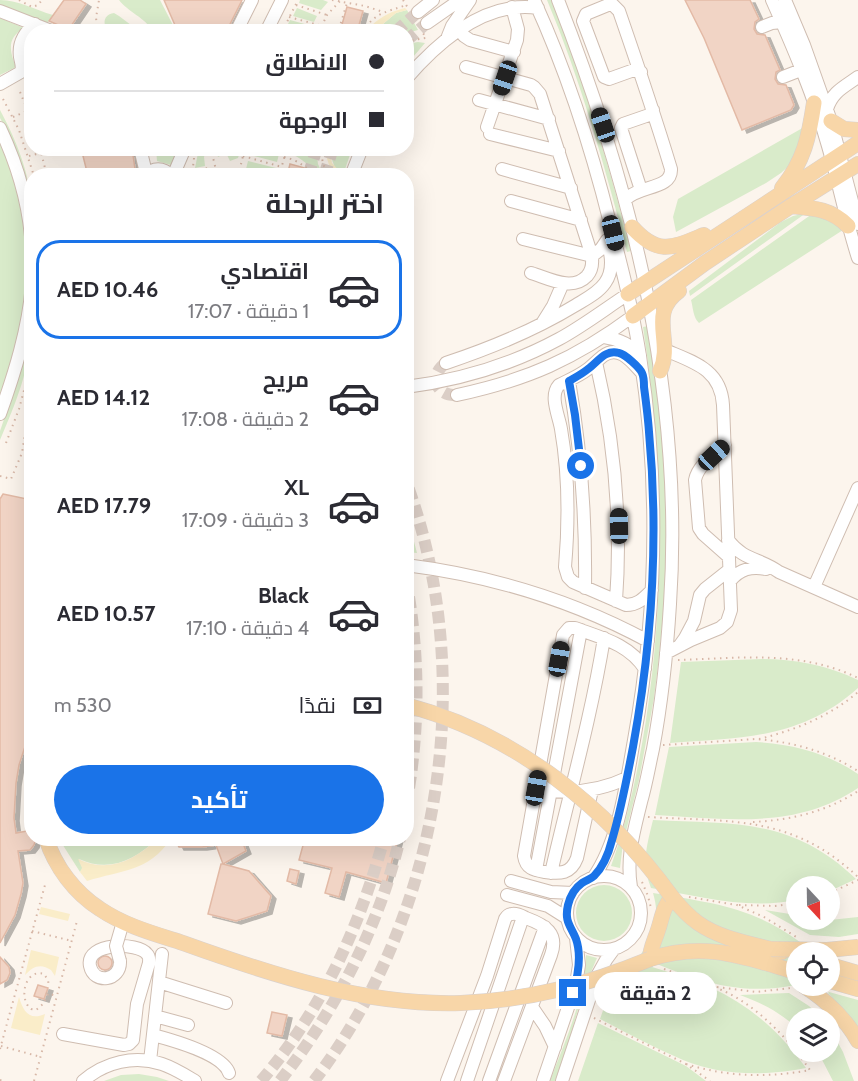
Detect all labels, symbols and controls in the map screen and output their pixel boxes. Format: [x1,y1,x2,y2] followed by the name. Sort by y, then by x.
[265,49,348,76] text: الانطلاق
[491,58,519,98] car
[589,105,617,145] car
[279,107,348,134] text: الوجهة
[266,187,384,220] text: اختر الرحلة
[600,213,626,253] car
[220,258,309,285] text: اقتصادي
[327,263,381,317] icon: car
[57,276,158,303] text: AED 10.46
[188,299,309,323] text: 1 دقيقة · 17:07
[263,366,309,393] text: مريح
[327,371,381,425] icon: car
[57,384,150,411] text: AED 14.12
[181,407,309,431] text: 2 دقيقة · 17:08
[695,436,733,474] car
[567,452,594,479] route start
[284,474,309,501] text: XL
[327,479,381,533] icon: car
[57,492,151,519] text: AED 17.79
[182,508,309,532] text: 3 دقيقة · 17:09
[610,508,628,544] car
[258,582,309,609] text: Black
[327,587,381,641] icon: car
[57,600,155,627] text: AED 10.57
[186,616,309,640] text: 4 دقيقة · 17:10
[547,640,571,678] car
[351,689,384,722] icon: cash
[298,692,336,719] text: نقدًا
[54,693,112,717] text: 530 m
[54,765,384,834] button: تأكيد
[524,769,548,807] car
[786,876,840,930] north arrow
[786,876,840,1062] map controls
[786,942,840,996] button: locate
[594,972,717,1014] callout: 2 دقيقة
[559,979,586,1006] route end
[620,981,691,1005] text: 2 دقيقة
[786,1008,840,1062] button: layers

